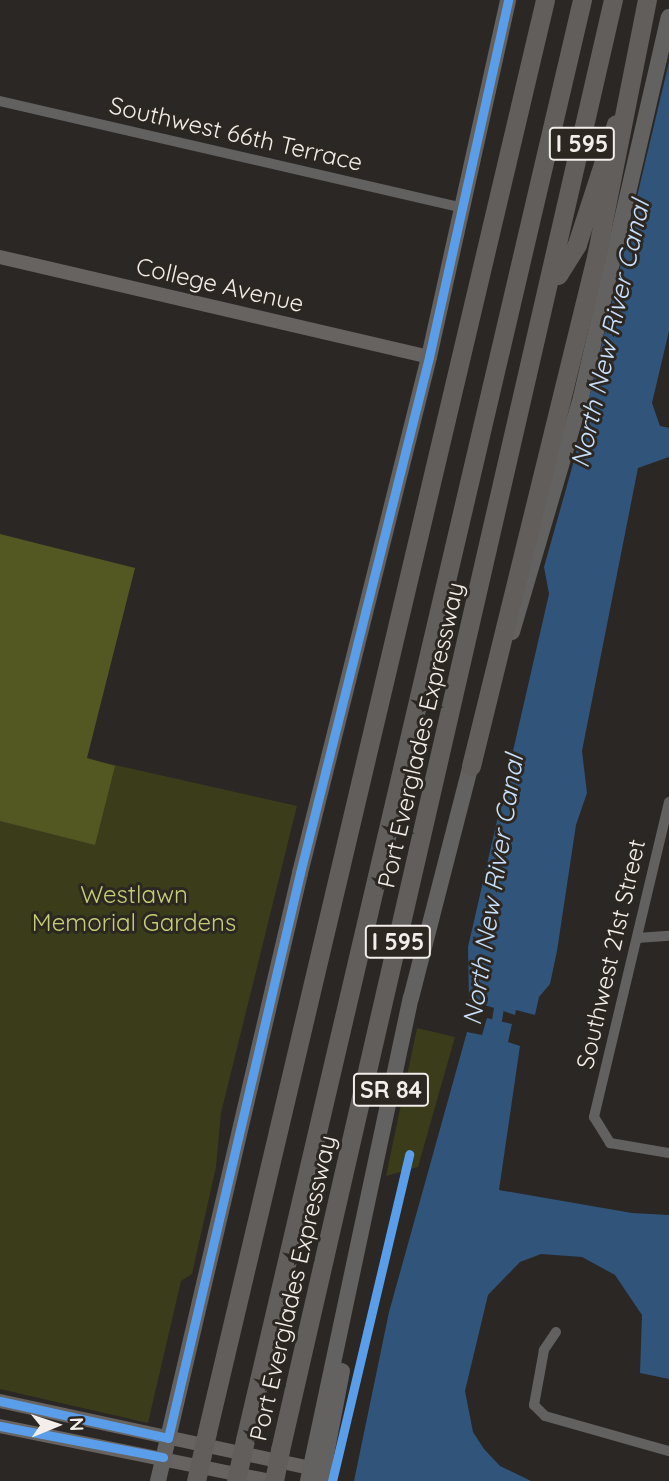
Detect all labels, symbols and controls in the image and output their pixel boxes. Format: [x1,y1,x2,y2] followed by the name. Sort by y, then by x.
[107,91,365,177] street label: Southwest 66th Terrace
[549,125,615,164] road number: I 595
[564,197,656,471] water label: North New River Canal
[133,252,307,318] street label: College Avenue
[372,579,470,891] street label: Port Everglades Expressway
[456,752,530,1028] water label: North New River Canal
[571,836,651,1072] street label: Southwest 21st Street
[32,881,236,937] park label: Westlawn Memorial Gardens
[365,923,431,962] road number: I 595
[352,1070,430,1110] road number: SR 84
[244,1132,342,1444] street label: Port Everglades Expressway
[21,1390,91,1460] north arrow
[65,1417,89,1432] text: N

